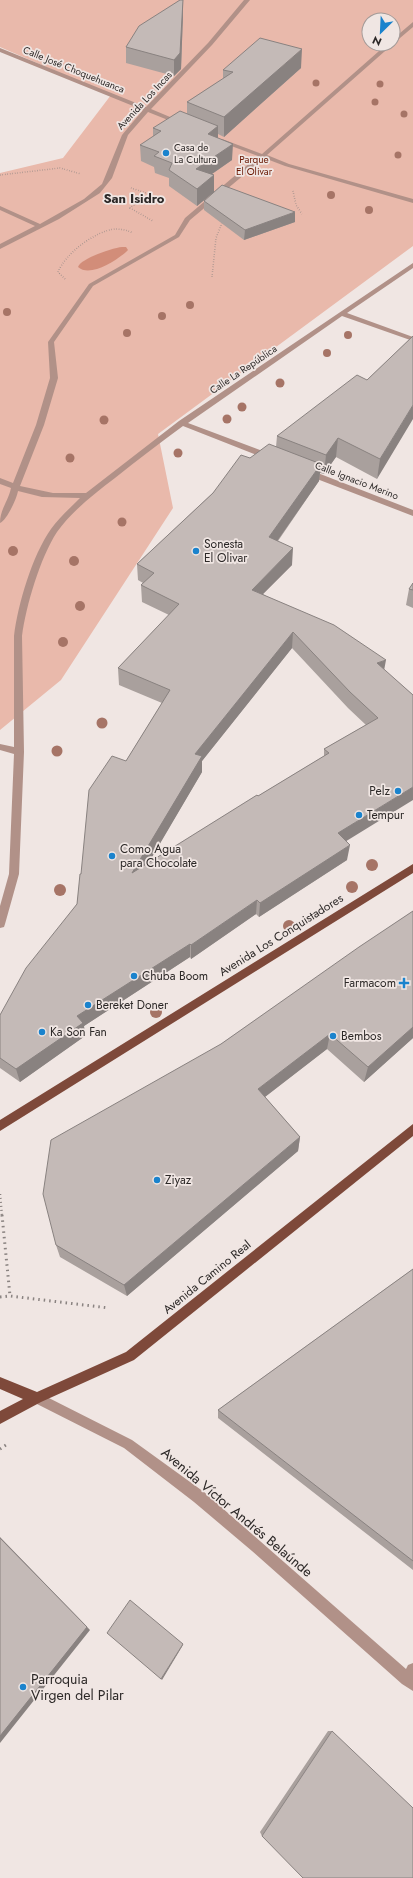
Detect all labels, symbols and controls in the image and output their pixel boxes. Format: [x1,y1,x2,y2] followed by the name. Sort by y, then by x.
[361,12,401,52] north arrow
[370,32,384,50] text: N
[21,42,127,97] street label: Calle José Choquehuanca
[113,68,175,133] street label: Avenida Los Incas
[174,140,217,167] place label: Casa de La Cultura
[161,148,171,158] marker: Casa de La Cultura
[236,152,273,179] park label: Parque El Olivar
[103,189,165,208] district label: San Isidro
[206,341,280,398] street label: Calle La República
[313,458,401,504] street label: Calle Ignacio Merino
[204,535,248,567] place label: Sonesta El Olivar
[191,546,201,556] marker: Sonesta El Olivar
[369,782,390,800] place label: Pelz
[393,786,403,796] marker: Pelz
[367,806,405,824] place label: Tempur
[354,810,364,820] marker: Tempur
[120,840,197,872] place label: Como Agua para Chocolate
[107,851,117,861] marker: Como Agua para Chocolate
[215,889,347,981] street label: Avenida Los Conquistadores
[142,967,208,985] place label: Chuba Boom
[129,971,139,981] marker: Chuba Boom
[344,974,396,992] place label: Farmacom
[399,978,409,988] marker: Farmacom
[96,996,169,1014] place label: Bereket Doner
[83,1000,93,1010] marker: Bereket Doner
[50,1023,107,1041] place label: Ka Son Fan
[37,1027,47,1037] marker: Ka Son Fan
[341,1027,382,1045] place label: Bembos
[328,1031,338,1041] marker: Bembos
[165,1171,192,1189] place label: Ziyaz
[152,1175,162,1185] marker: Ziyaz
[159,1236,255,1318] street label: Avenida Camino Real
[157,1443,317,1581] street label: Avenida Víctor Andrés Belaúnde
[31,1669,124,1705] place label: Parroquia Virgen del Pilar
[18,1682,28,1692] marker: Parroquia Virgen del Pilar

